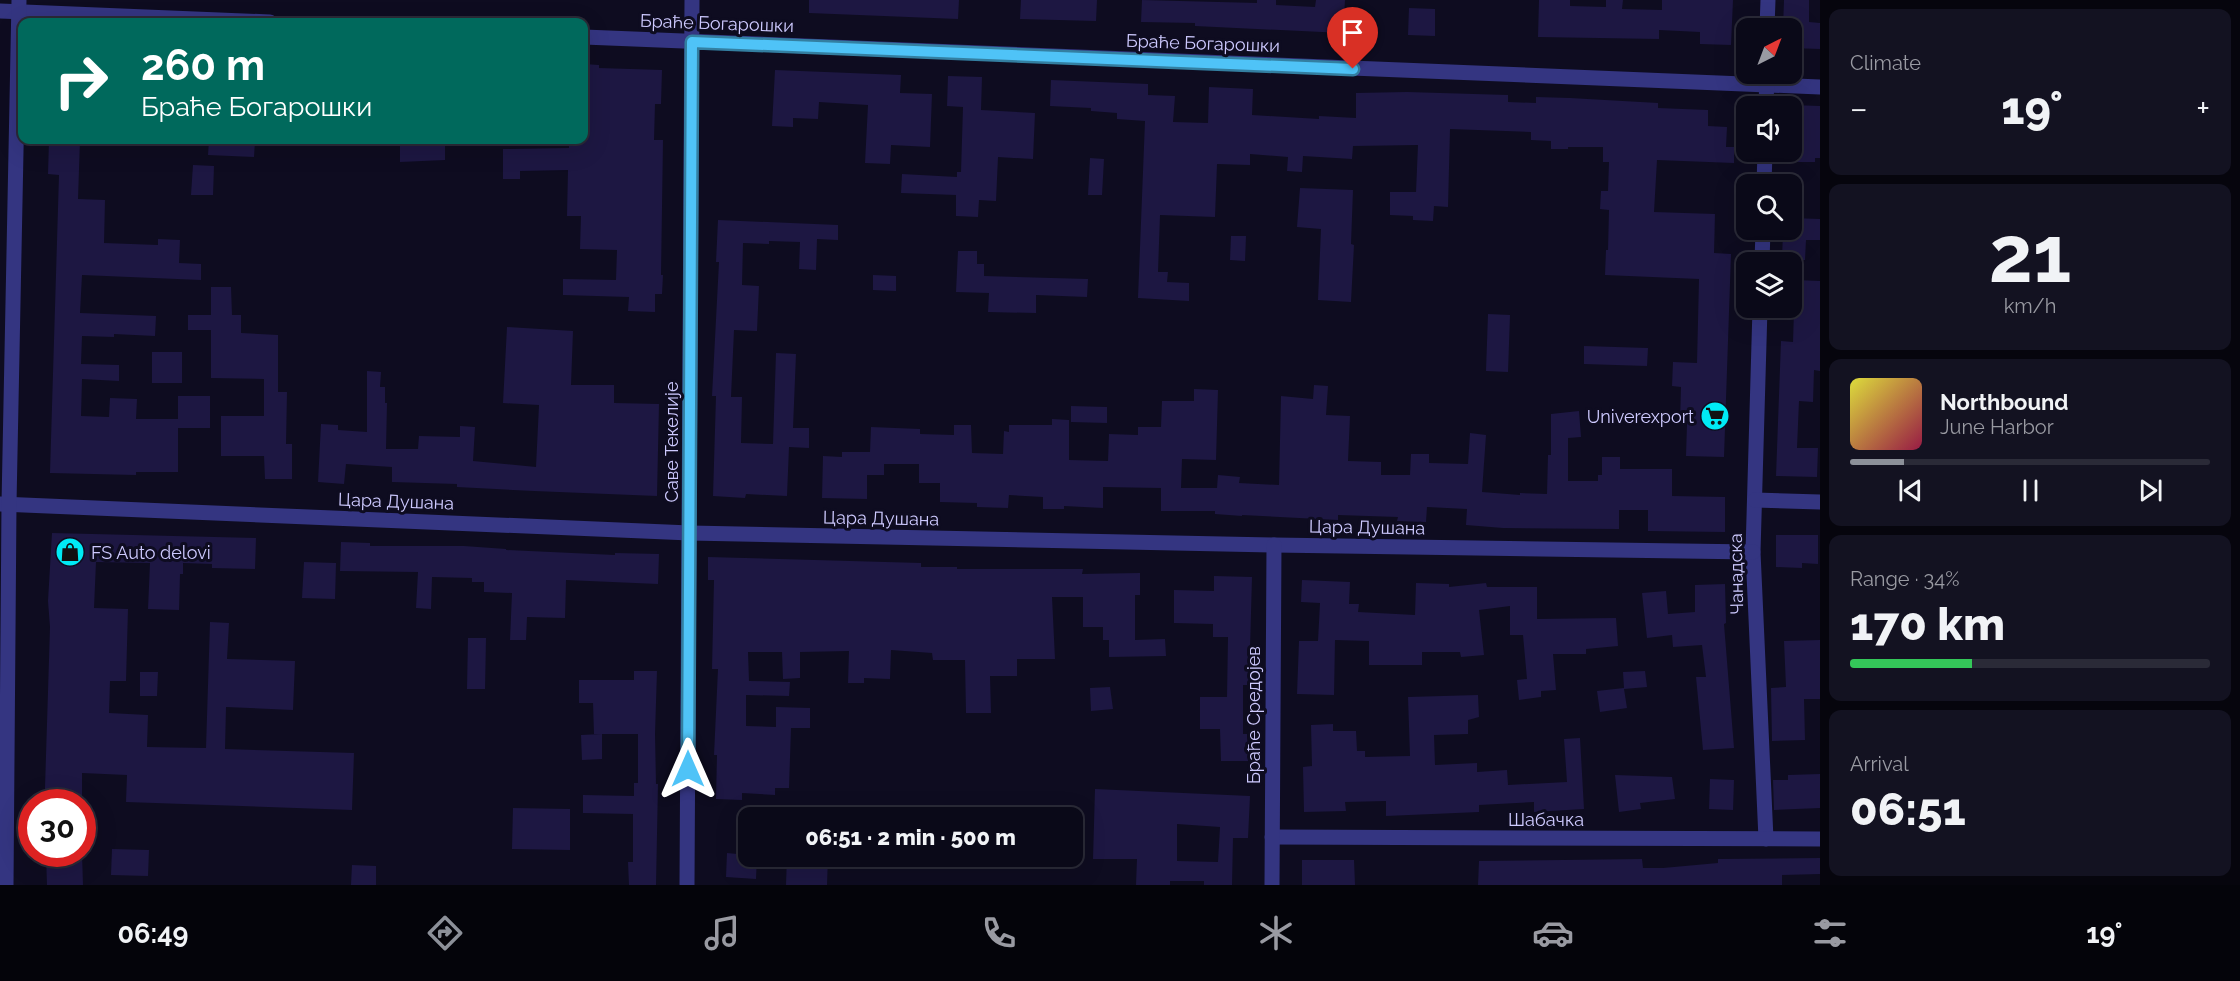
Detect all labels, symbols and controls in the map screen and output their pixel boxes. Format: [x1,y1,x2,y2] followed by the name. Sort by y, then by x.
[1327,7,1378,69] pin
[640,10,794,36] street label: Браће Богарошки
[1336,16,1369,49] icon: arrive
[1736,18,1802,84] north arrow
[1736,18,1802,318] map controls
[1126,30,1280,56] street label: Браће Богарошки
[141,41,265,90] text: 260 m
[42,42,120,120] icon: right
[1850,51,1921,75] text: Climate
[2001,82,2063,135] text: 19°
[1850,89,1868,128] text: −
[2196,89,2210,128] text: +
[141,91,372,122] text: Браће Богарошки
[1736,96,1802,162] button: sound
[1736,174,1802,240] button: search
[1989,209,2071,300] text: 21
[1736,252,1802,318] button: layers
[2004,294,2056,318] text: km/h
[661,381,682,502] street label: Саве Текелије
[1940,389,2069,415] text: Northbound
[1699,400,1731,432] supermarket icon: Univerexport
[1587,406,1694,427] place label: Univerexport
[1940,415,2054,439] text: June Harbor
[1894,474,1927,507] icon: previous
[2014,474,2047,507] icon: pause
[2134,474,2167,507] icon: next
[338,488,454,514] street label: Цара Душана
[823,506,939,530] street label: Цара Душана
[1309,515,1425,539] street label: Цара Душана
[1725,533,1747,615] street label: Чанадска
[54,536,86,568] shop icon: FS Auto delovi
[91,542,211,563] place label: FS Auto delovi
[1850,567,1959,591] text: Range · 34%
[1850,598,2005,651] text: 170 km
[1243,646,1264,784] street label: Браће Средојев
[656,737,720,801] position arrow
[1850,752,1909,776] text: Arrival
[1850,783,1966,836] text: 06:51
[18,789,96,867] speed limit sign: 30
[1508,809,1584,830] street label: Шабачка
[805,824,1016,850] text: 06:51 · 2 min · 500 m
[424,912,466,954] icon: directions
[701,912,743,954] icon: music
[978,912,1020,954] icon: phone
[1255,912,1297,954] icon: climate
[1532,912,1574,954] icon: car
[1809,912,1851,954] icon: filters
[118,918,189,949] text: 06:49
[2086,918,2122,949] text: 19°

